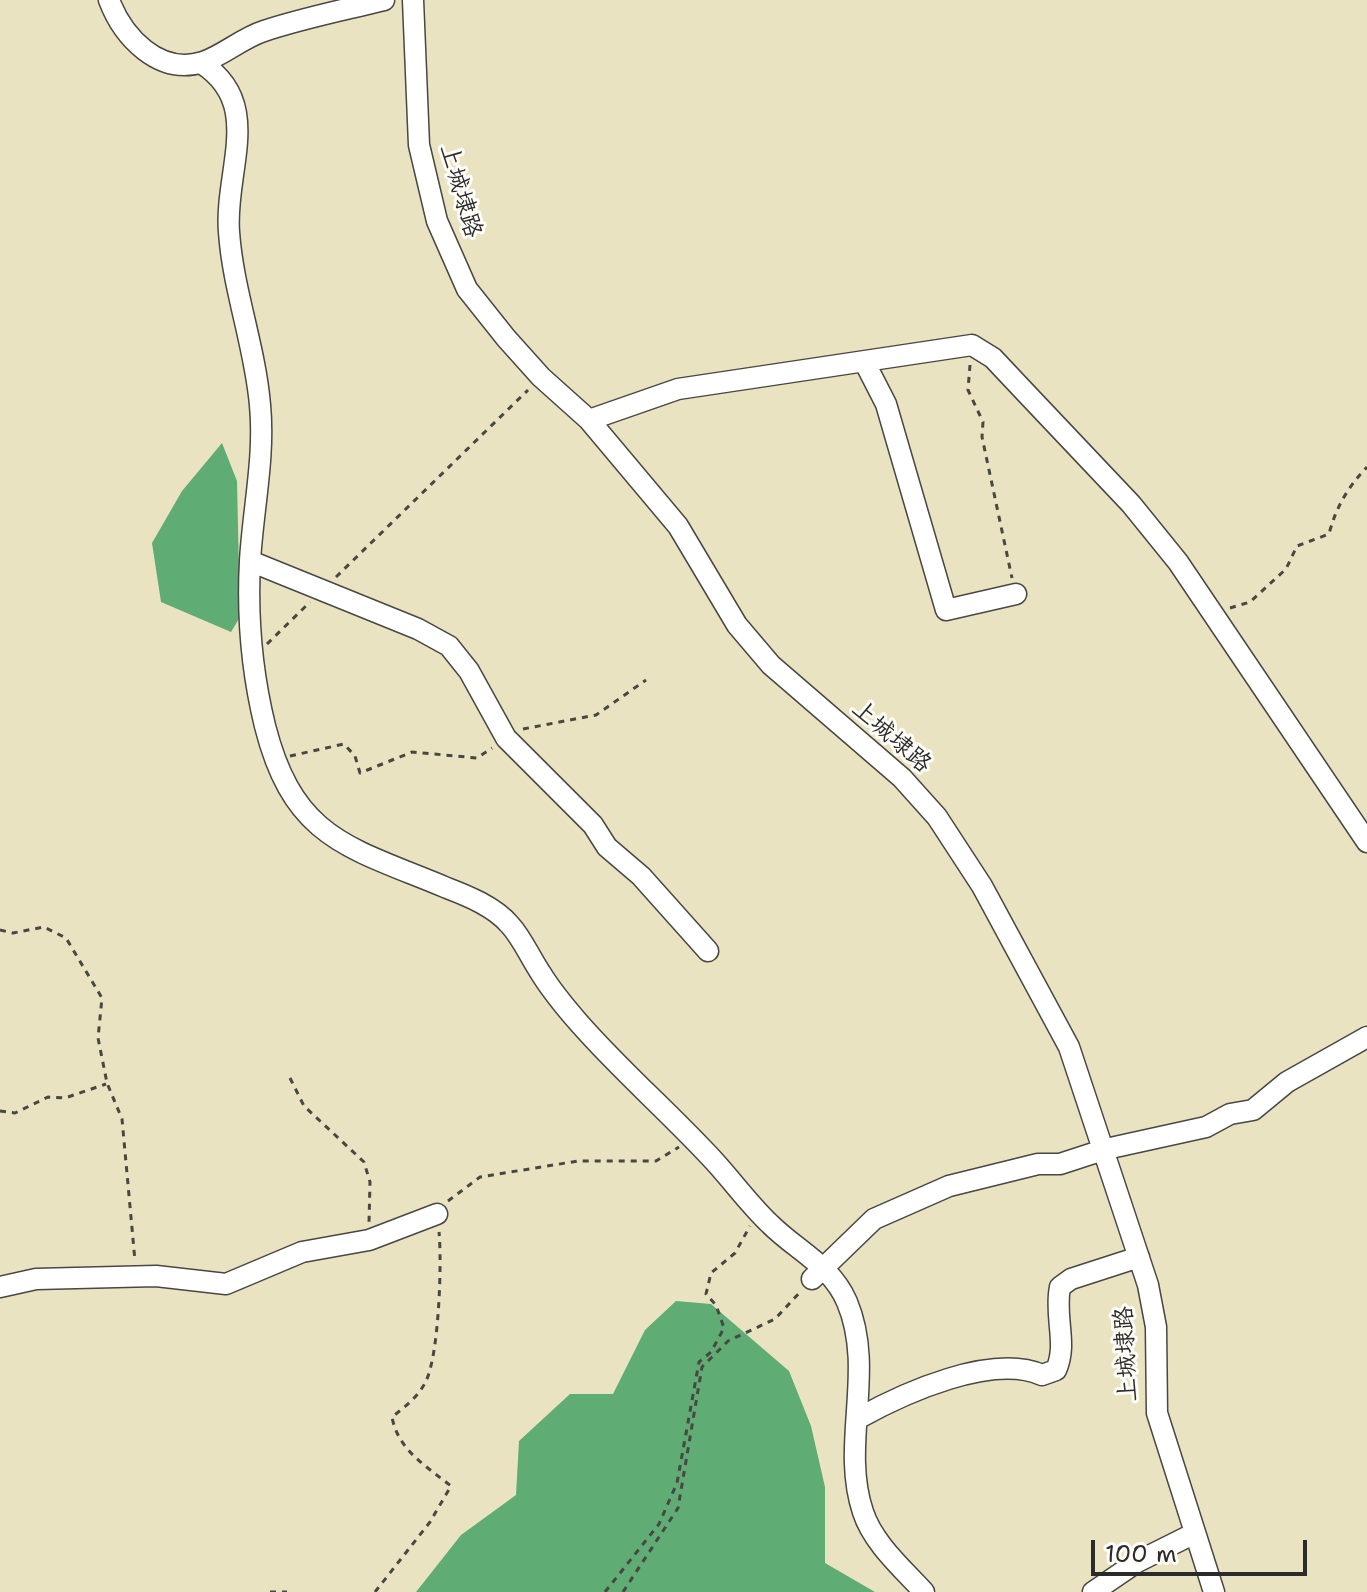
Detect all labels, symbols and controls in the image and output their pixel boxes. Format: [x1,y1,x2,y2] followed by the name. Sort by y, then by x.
[433,141,487,241] street label: 上城埭路
[845,695,937,779] street label: 上城埭路
[1110,1305,1144,1403] street label: 上城埭路
[1095,1524,1311,1574] scale bar
[1105,1538,1177,1570] text: 100 m

